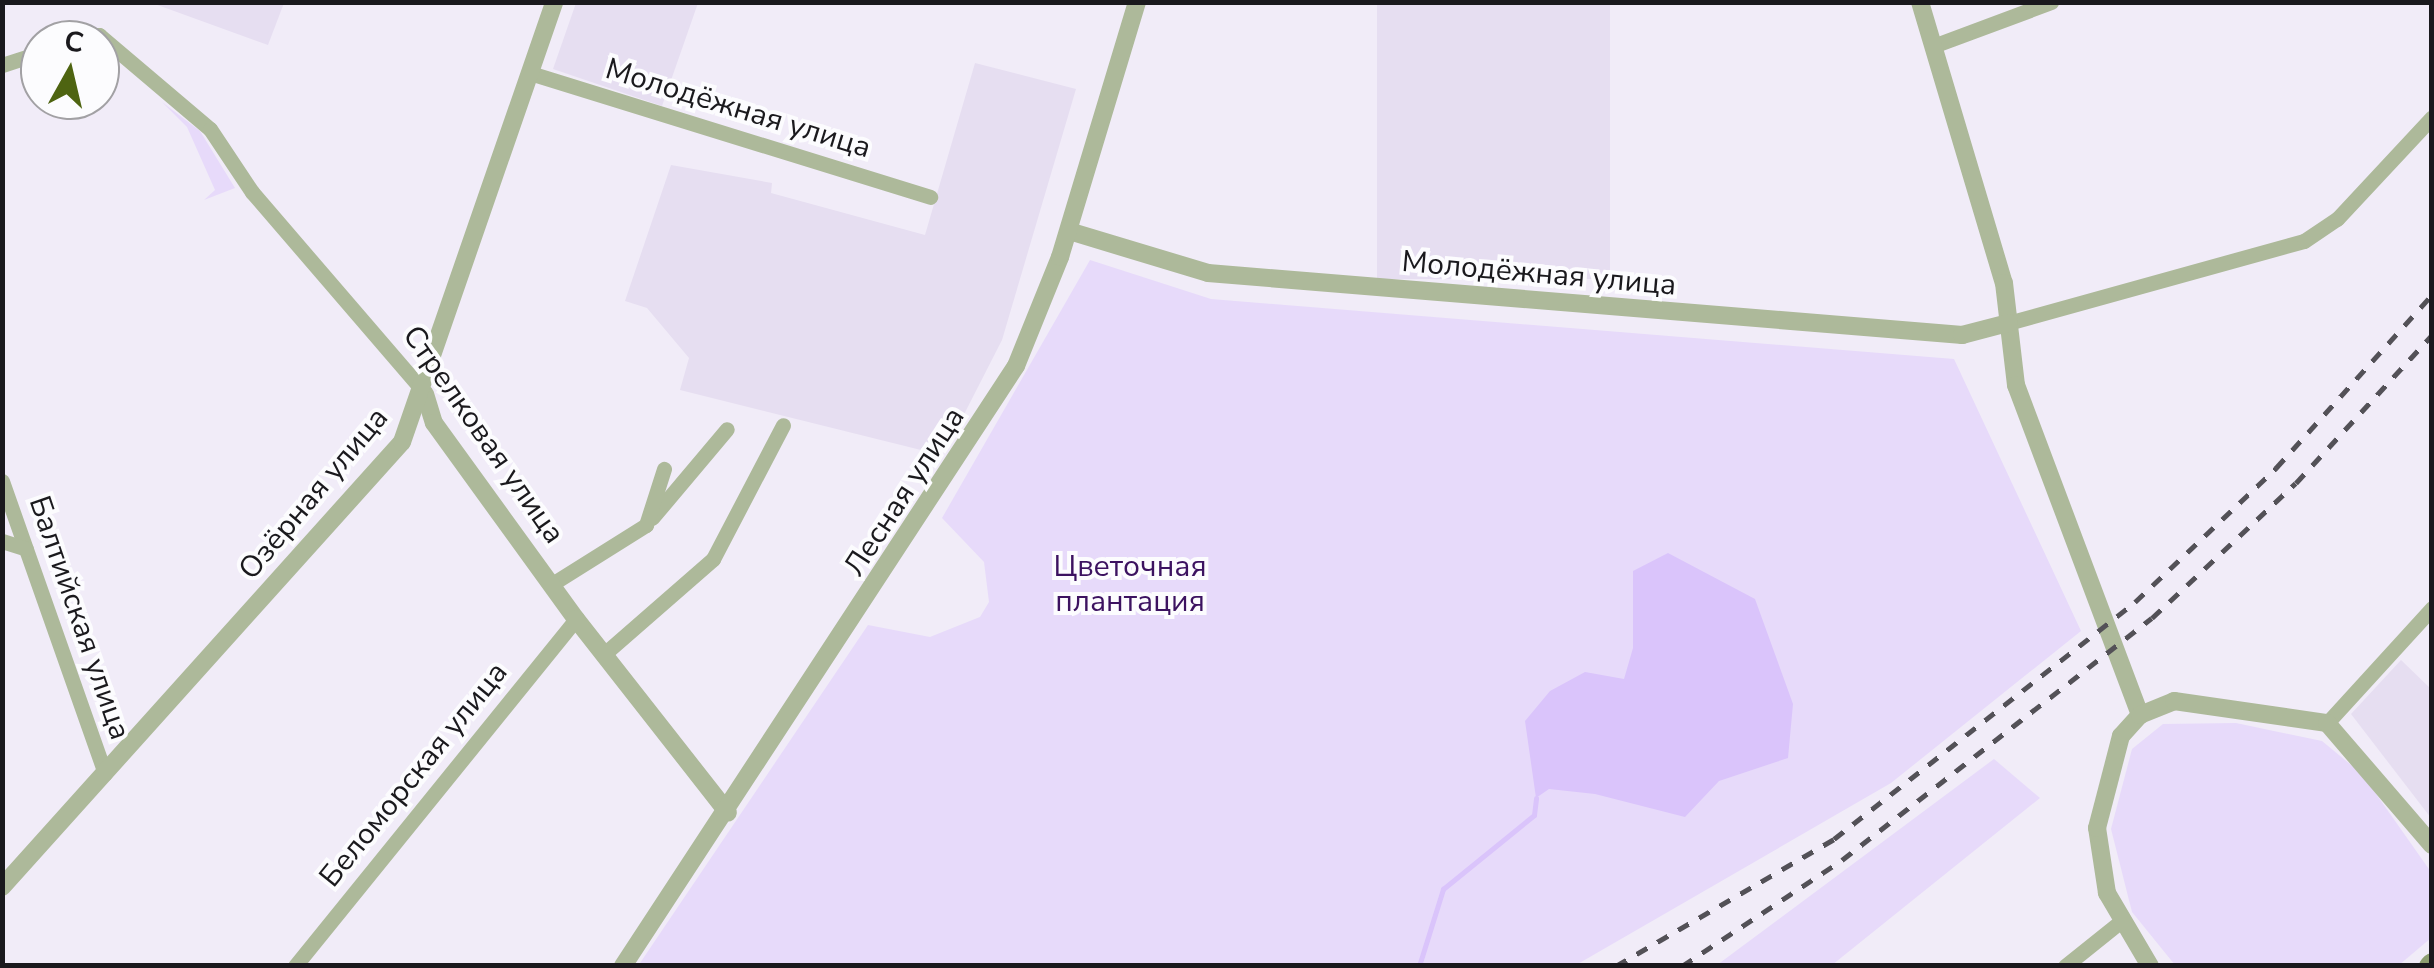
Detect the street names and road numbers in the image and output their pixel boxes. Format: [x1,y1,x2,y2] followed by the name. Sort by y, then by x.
[601,52,875,166] street label: Молодёжная улица
[1400,244,1678,304] street label: Молодёжная улица
[394,319,572,551] street label: Стрелковая улица
[232,401,396,587] street label: Озёрная улица
[837,401,973,583] street label: Лесная улица
[20,491,138,745] street label: Балтийская улица
[312,655,516,895] street label: Беломорская улица

